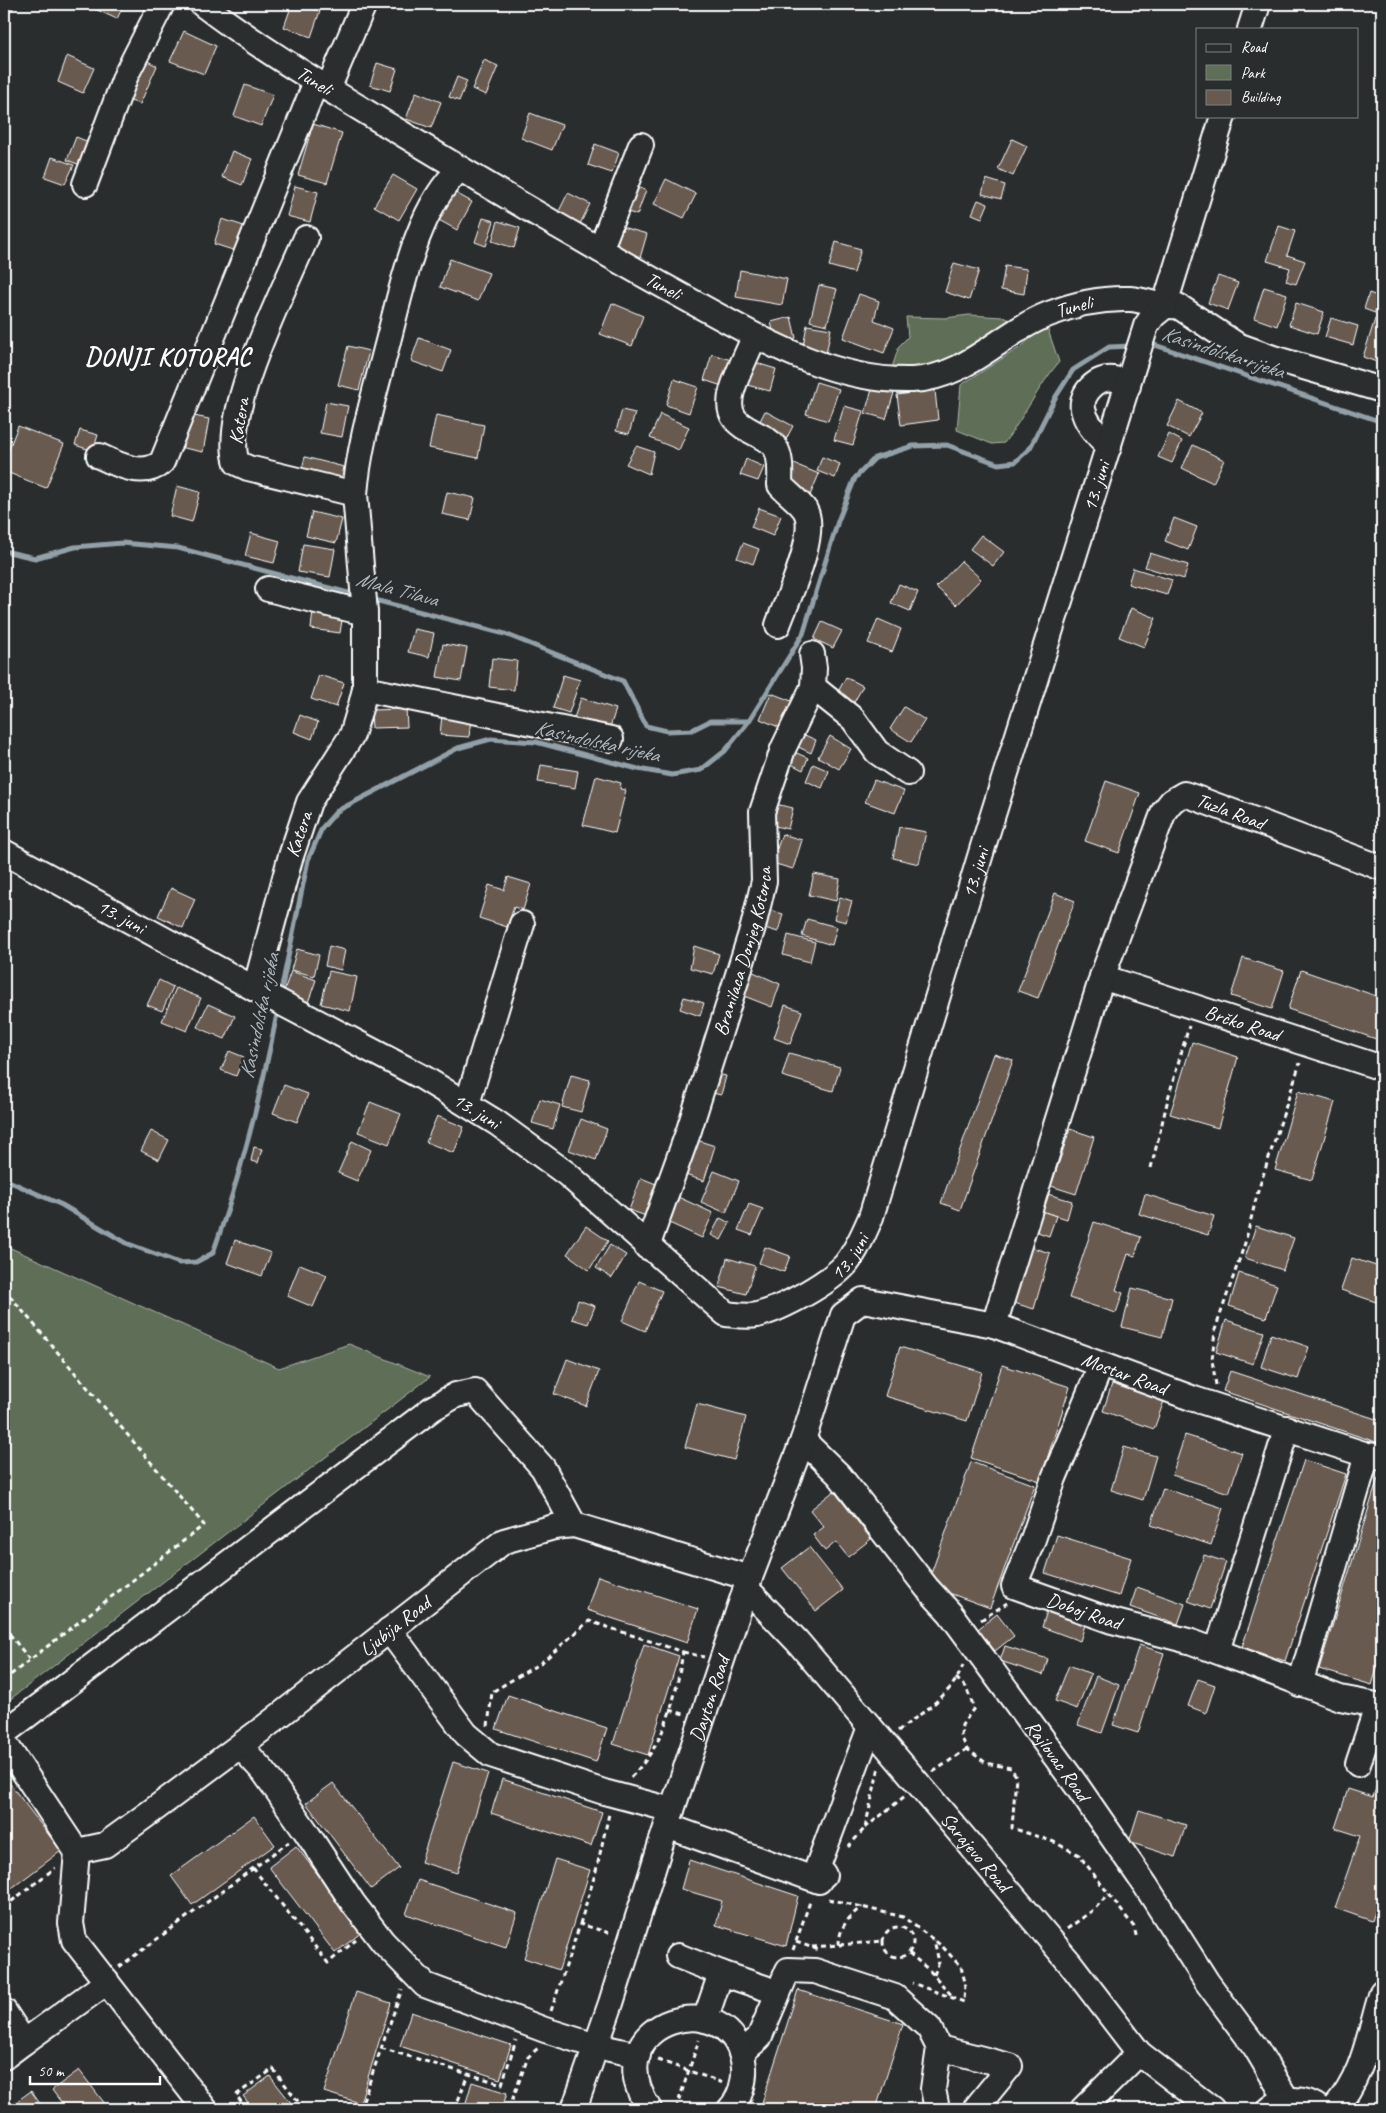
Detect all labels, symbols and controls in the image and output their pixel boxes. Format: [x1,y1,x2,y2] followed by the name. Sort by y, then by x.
[1196,28,1358,118] legend
[1241,38,1268,57] text: Road
[292,60,339,102] street label: Tuneli
[1241,64,1266,83] text: Park
[1241,88,1281,107] text: Building
[641,266,688,307] street label: Tuneli
[1052,289,1097,323] street label: Tuneli
[1159,320,1289,385] water label: Kasindolska rijeka
[85,341,253,373] district label: DONJI KOTORAC
[223,394,255,446] street label: Katera
[1076,456,1116,514] street label: 13. juni
[354,566,443,613] water label: Mala Tilava
[532,714,664,768] water label: Kasindolska rijeka
[1193,787,1272,836] street label: Tuzla Road
[279,806,318,860] street label: Katera
[956,842,995,901] street label: 13. juni
[707,865,777,1039] street label: Branilaca Donjeg Kotorca
[93,893,152,940] street label: 13. juni
[233,949,285,1081] water label: Kasindolska rijeka
[1202,999,1287,1048] street label: Brčko Road
[449,1087,507,1136] street label: 13. juni
[825,1228,875,1285] street label: 13. juni
[1078,1346,1174,1402] street label: Mostar Road
[1044,1586,1127,1636] street label: Doboj Road
[354,1589,438,1661] street label: Ljubija Road
[683,1650,736,1745] street label: Dayton Road
[1020,1715,1098,1808] street label: Rajlovac Road
[935,1807,1019,1899] street label: Sarajevo Road
[30,2053,160,2085] scale bar
[38,2062,65,2081] text: 50 m

